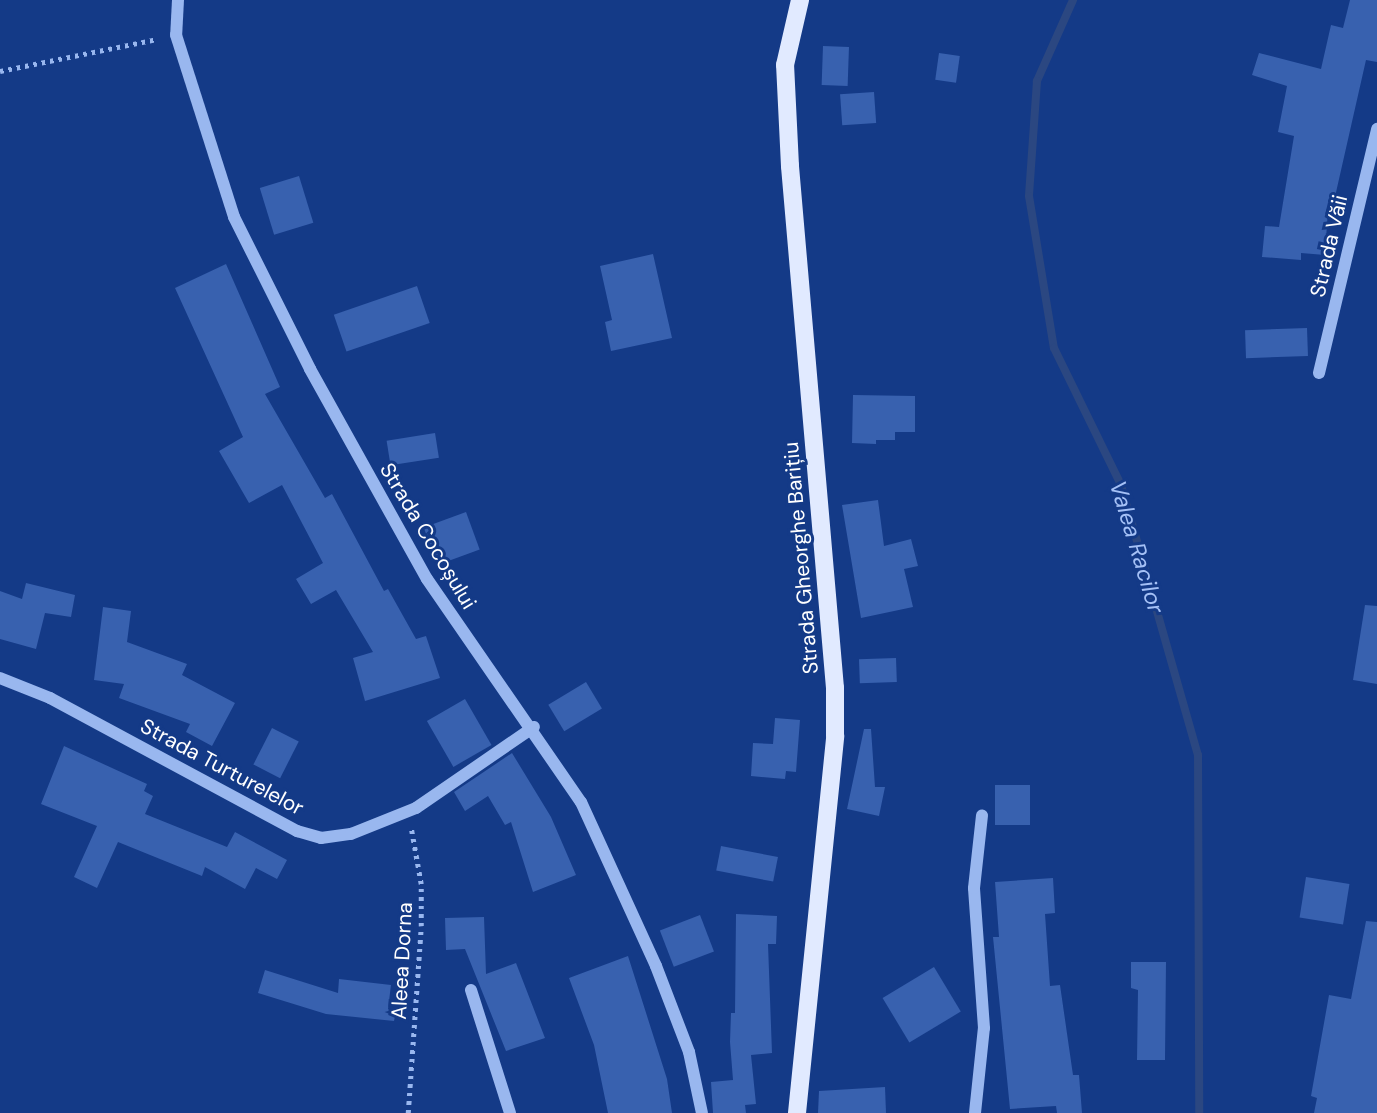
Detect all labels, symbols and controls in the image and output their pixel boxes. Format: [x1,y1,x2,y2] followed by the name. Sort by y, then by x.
[1305,192,1353,300] street label: Strada Văii
[778,441,824,675] street label: Strada Gheorghe Barițiu
[374,458,482,614] street label: Strada Cocoșului
[1104,477,1170,617] water label: Valea Racilor
[136,713,308,821] street label: Strada Turturelelor
[386,902,418,1020] street label: Aleea Dorna

